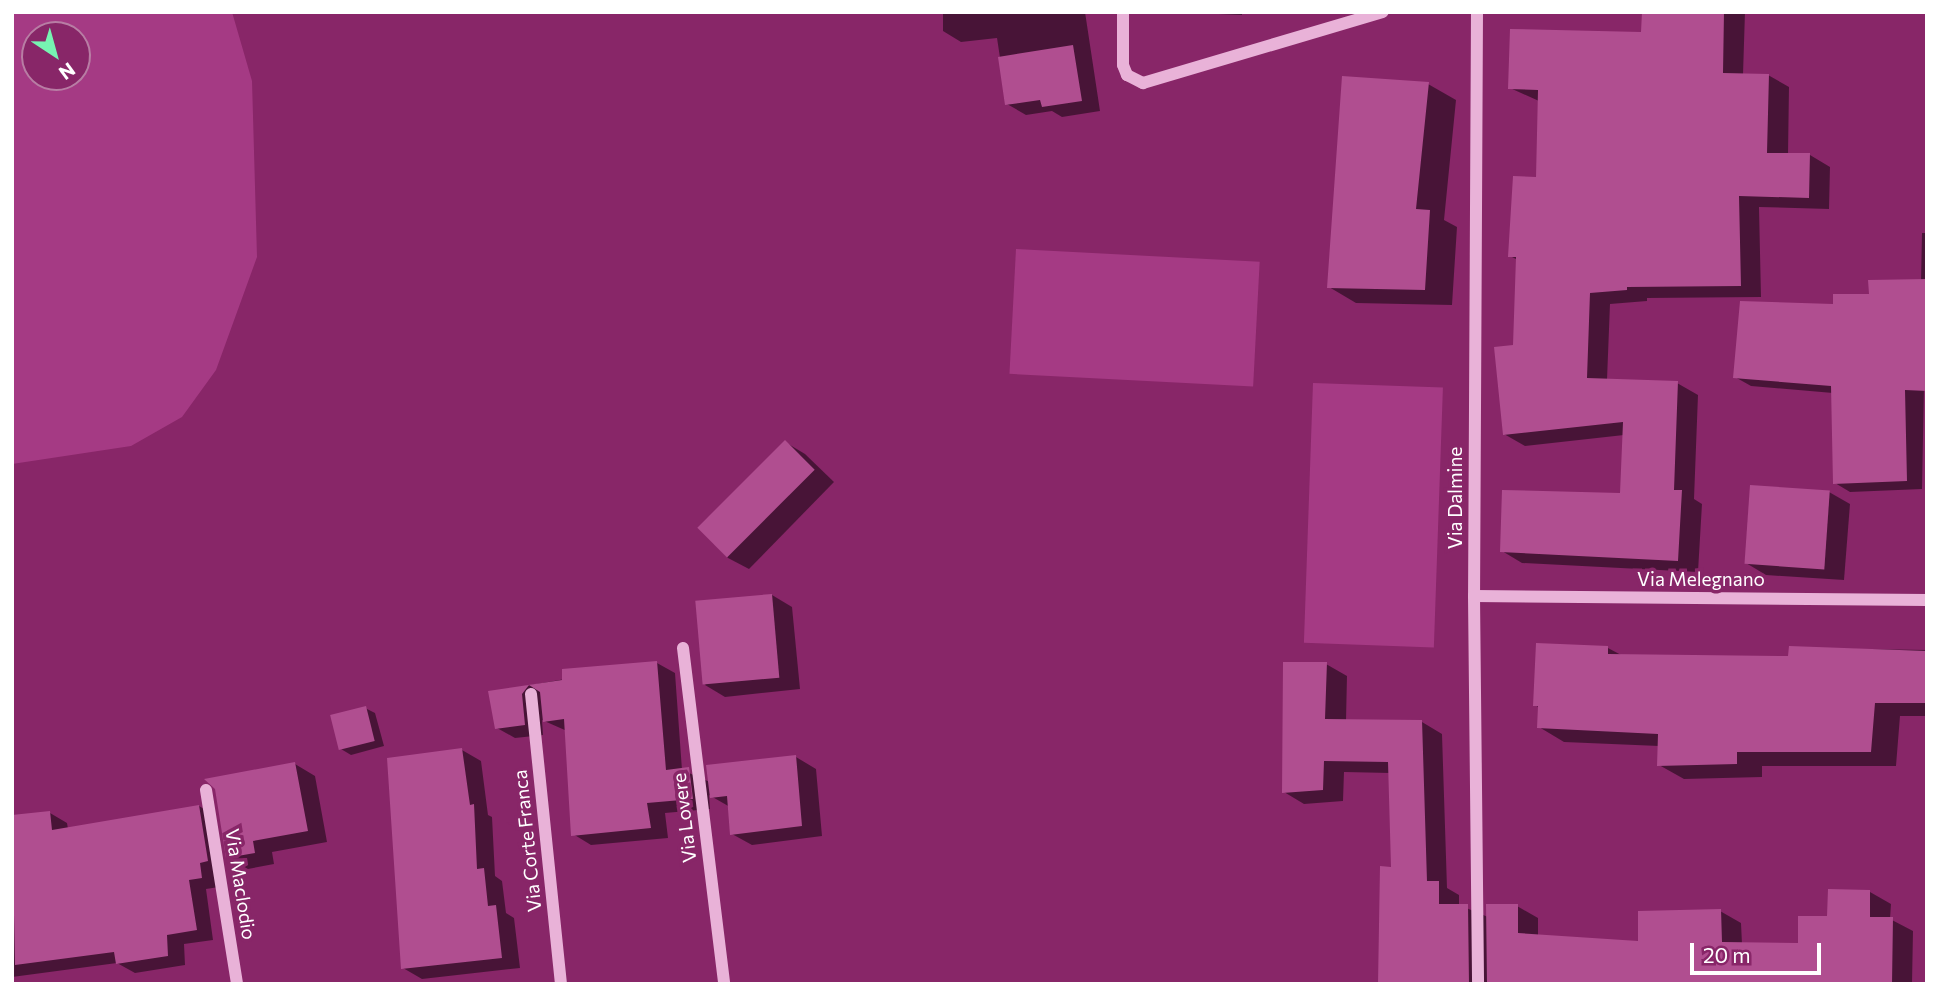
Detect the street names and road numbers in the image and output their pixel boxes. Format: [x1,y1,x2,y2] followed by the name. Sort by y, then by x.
[1444,447,1466,549] street label: Via Dalmine
[1637,568,1765,590] street label: Via Melegnano
[508,769,546,913] street label: Via Corte Franca
[667,772,701,864] street label: Via Lovere
[221,827,261,941] street label: Via Maclodio

